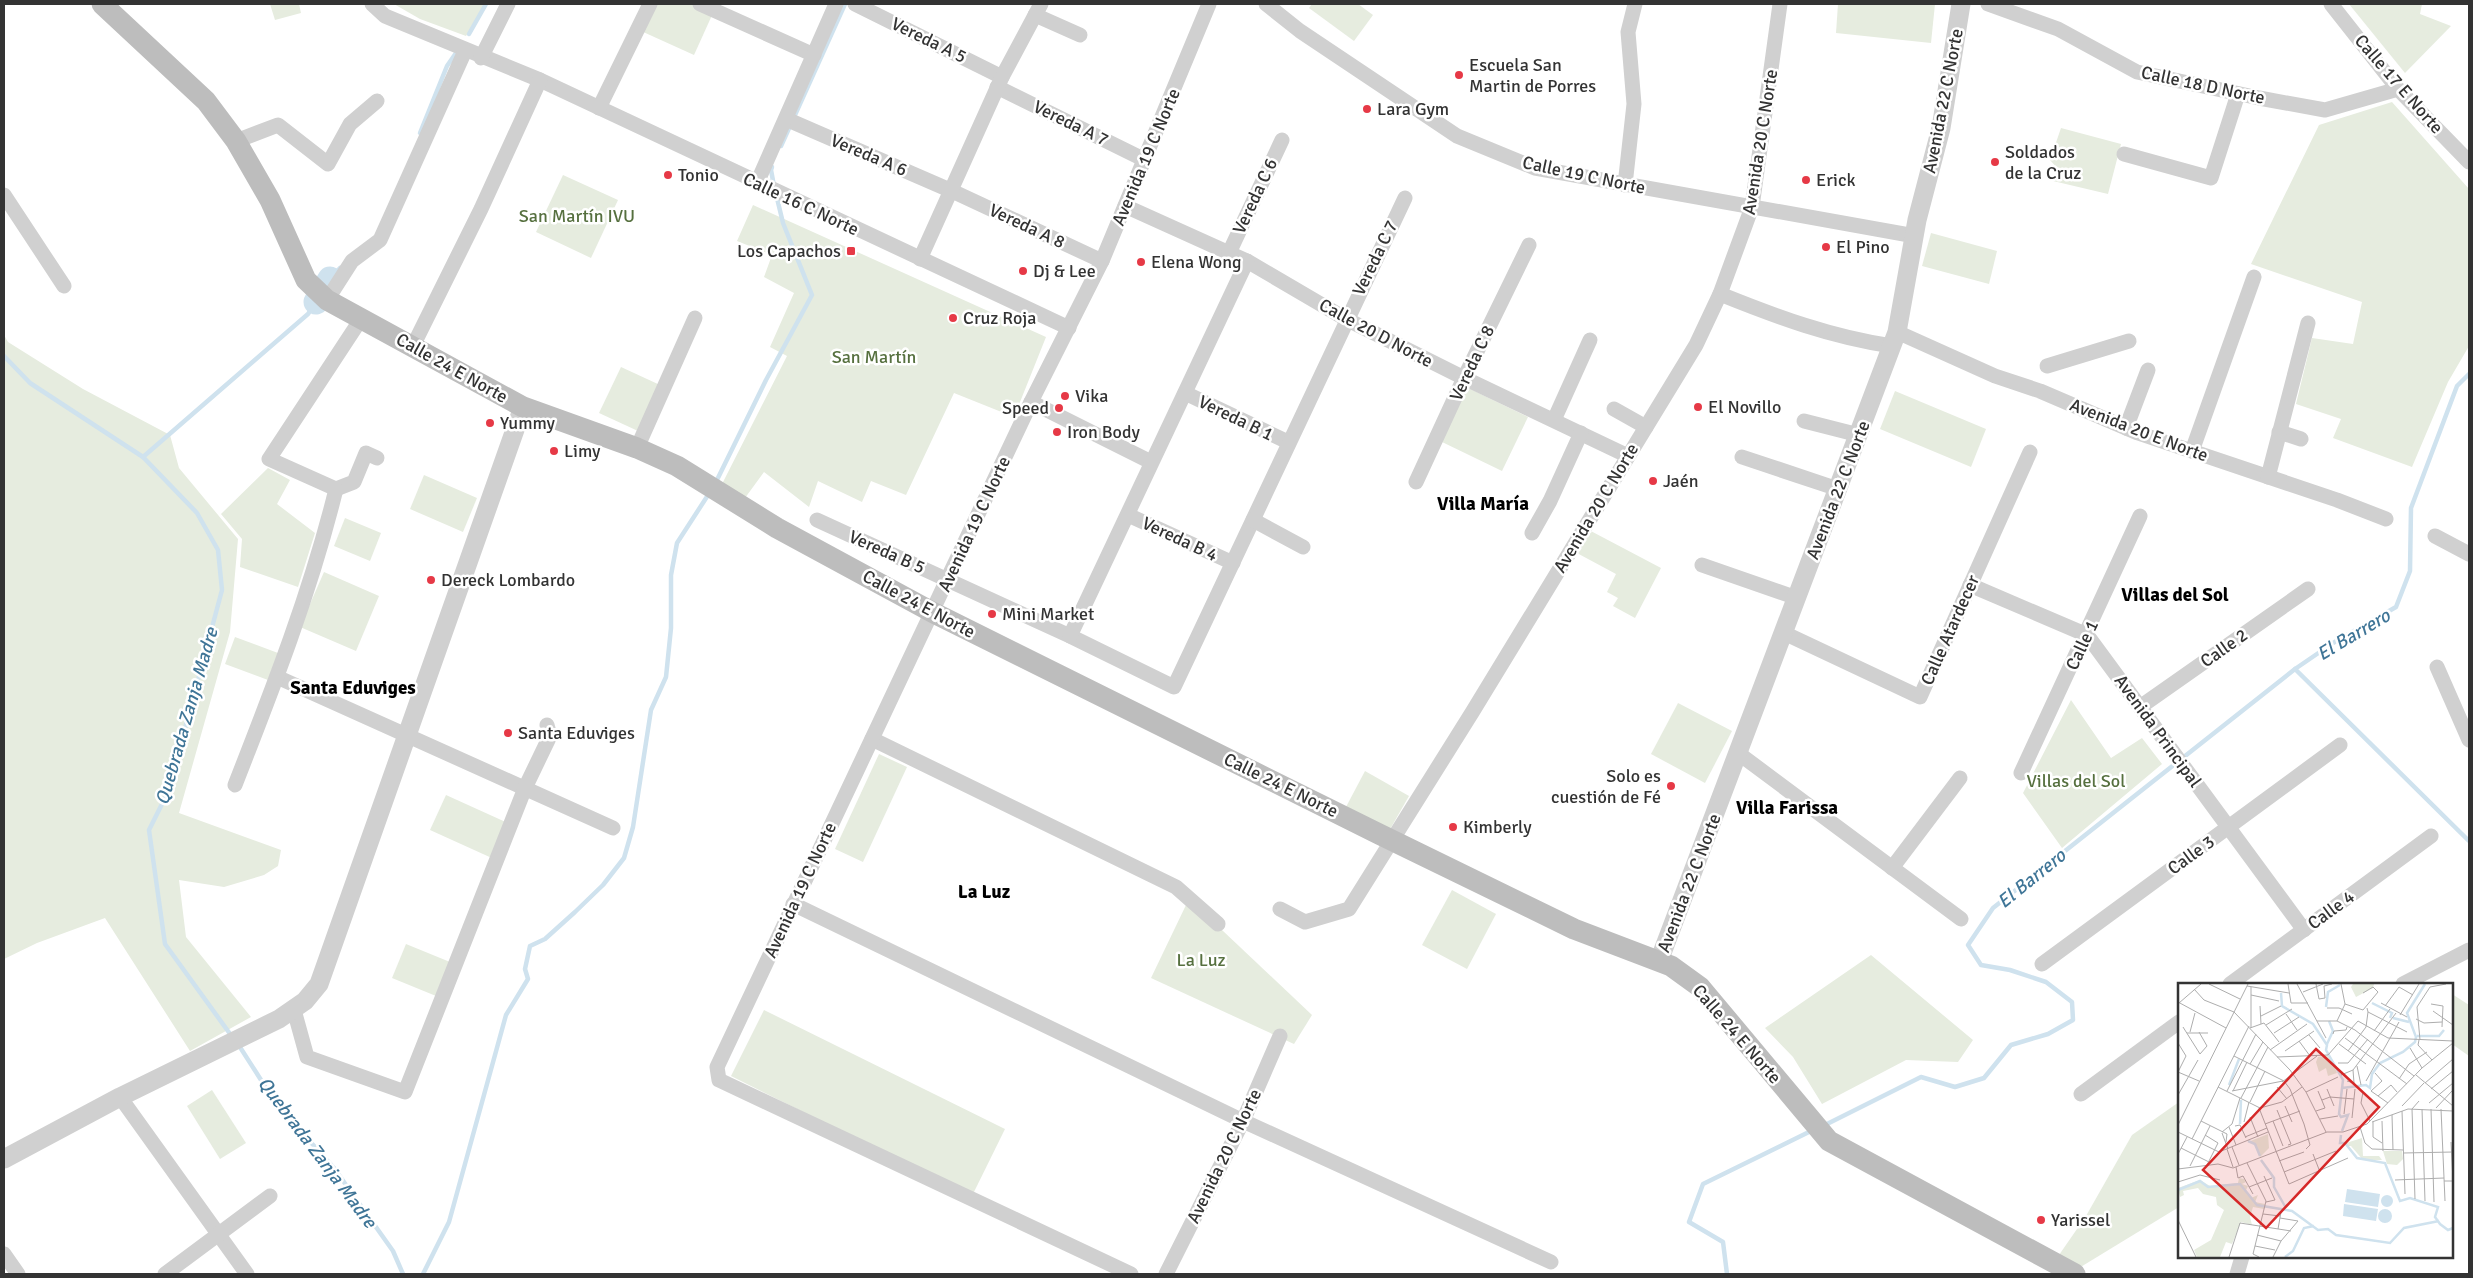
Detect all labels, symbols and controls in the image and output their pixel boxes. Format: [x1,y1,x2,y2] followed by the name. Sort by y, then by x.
[888,12,970,68] street label: Vereda A 5
[1918,27,1968,175] street label: Avenida 22 C Norte
[2350,30,2448,138] street label: Calle 17 E Norte
[1469,54,1596,97] place label: Escuela San Martin de Porres
[2139,61,2267,109] street label: Calle 18 D Norte
[1738,68,1782,216] street label: Avenida 20 C Norte
[1453,69,1465,81] marker: Escuela San Martin de Porres
[1107,85,1185,229] street label: Avenida 19 C Norte
[1030,95,1112,151] street label: Vereda A 7
[1377,98,1449,120] place label: Lara Gym
[1361,103,1373,115] marker: Lara Gym
[827,129,911,181] street label: Vereda A 6
[2005,141,2081,184] place label: Soldados de la Cruz
[1521,151,1647,199] street label: Calle 19 C Norte
[1228,155,1282,237] street label: Vereda C 6
[1989,156,2001,168] marker: Soldados de la Cruz
[678,164,719,186] place label: Tonio
[740,168,862,240] street label: Calle 16 C Norte
[662,169,674,181] marker: Tonio
[1816,169,1856,191] place label: Erick
[1800,174,1812,186] marker: Erick
[986,199,1068,253] street label: Vereda A 8
[519,205,635,227] park label: San Martín IVU
[1347,217,1403,299] street label: Vereda C 7
[1836,236,1890,258] place label: El Pino
[737,240,841,262] place label: Los Capachos
[1820,241,1832,253] marker: El Pino
[845,245,857,257] marker: Los Capachos
[1151,251,1241,273] place label: Elena Wong
[1135,256,1147,268] marker: Elena Wong
[1033,260,1096,282] place label: Dj & Lee
[1017,265,1029,277] marker: Dj & Lee
[1315,294,1437,372] street label: Calle 20 D Norte
[963,307,1036,329] place label: Cruz Roja
[947,312,959,324] marker: Cruz Roja
[1445,322,1499,404] street label: Vereda C 8
[392,328,512,408] street label: Calle 24 E Norte
[832,346,916,368] park label: San Martín
[1075,385,1108,407] place label: Vika
[1059,390,1071,402] marker: Vika
[1195,390,1277,446] street label: Vereda B 1
[2067,394,2211,466] street label: Avenida 20 E Norte
[1708,396,1781,418] place label: El Novillo
[1002,397,1049,419] place label: Speed
[1692,401,1704,413] marker: El Novillo
[1053,402,1065,414] marker: Speed
[500,412,556,434] place label: Yummy
[484,417,496,429] marker: Yummy
[1801,417,1875,563] street label: Avenida 22 C Norte
[1067,421,1140,443] place label: Iron Body
[1051,426,1063,438] marker: Iron Body
[1549,439,1643,577] street label: Avenida 20 C Norte
[564,440,601,462] place label: Limy
[548,445,560,457] marker: Limy
[933,453,1015,595] street label: Avenida 19 C Norte
[1663,470,1698,492] place label: Jaén
[1647,475,1659,487] marker: Jaén
[1437,492,1529,516] district label: Villa María
[1139,512,1222,566] street label: Vereda B 4
[846,525,928,579] street label: Vereda B 5
[859,565,979,643] street label: Calle 24 E Norte
[441,569,575,591] place label: Dereck Lombardo
[1916,571,1984,688] street label: Calle Atardecer
[425,574,437,586] marker: Dereck Lombardo
[2121,583,2229,607] district label: Villas del Sol
[1002,603,1094,625] place label: Mini Market
[2312,603,2395,666] water label: El Barrero
[986,608,998,620] marker: Mini Market
[2061,616,2103,674] street label: Calle 1
[150,624,224,808] water label: Quebrada Zanja Madre
[2196,624,2252,672] street label: Calle 2
[2110,670,2206,792] street label: Avenida Principal
[290,676,416,700] district label: Santa Eduviges
[518,722,635,744] place label: Santa Eduviges
[502,727,514,739] marker: Santa Eduviges
[1220,748,1342,822] street label: Calle 24 E Norte
[1551,765,1661,808] place label: Solo es cuestión de Fé
[2026,770,2126,792] park label: Villas del Sol
[1665,780,1677,792] marker: Solo es cuestión de Fé
[1736,796,1838,820] district label: Villa Farissa
[1652,810,1726,956] street label: Avenida 22 C Norte
[1463,816,1532,838] place label: Kimberly
[759,819,841,961] street label: Avenida 19 C Norte
[1447,821,1459,833] marker: Kimberly
[2163,831,2219,879] street label: Calle 3
[1992,843,2072,914] water label: El Barrero
[958,880,1011,904] district label: La Luz
[2303,885,2359,934] street label: Calle 4
[1176,949,1226,971] park label: La Luz
[1688,980,1786,1088] street label: Calle 24 E Norte
[2178,983,2453,1258] inset map
[253,1072,383,1234] water label: Quebrada Zanja Madre
[1182,1085,1266,1227] street label: Avenida 20 C Norte
[2051,1209,2110,1231] place label: Yarissel
[2035,1214,2047,1226] marker: Yarissel

